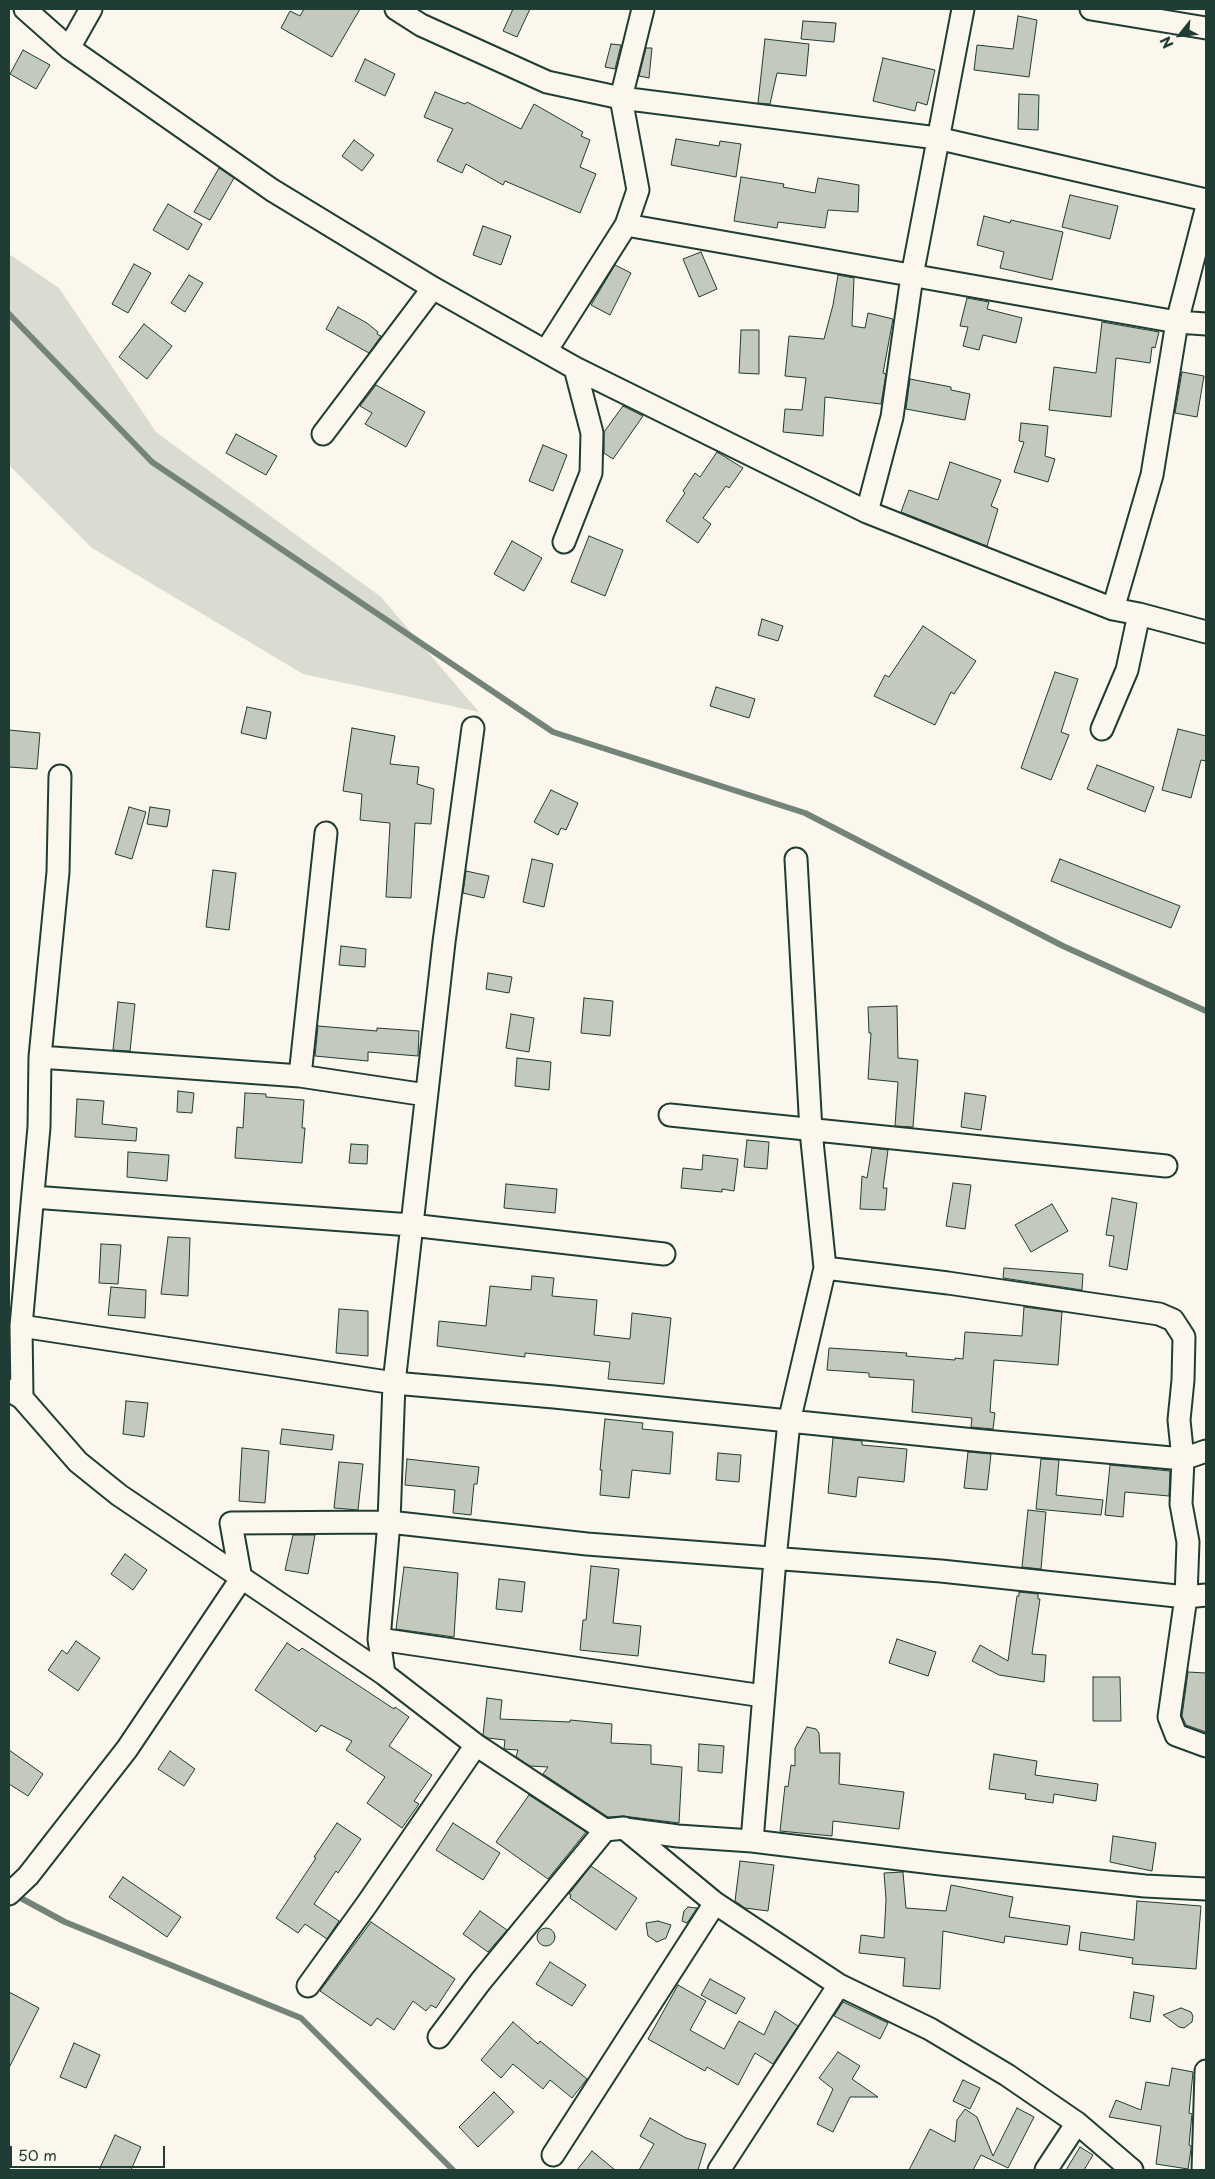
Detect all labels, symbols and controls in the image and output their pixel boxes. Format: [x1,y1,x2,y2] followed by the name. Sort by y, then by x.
[1155,10,1205,60] north arrow
[1155,33,1178,52] text: N
[12,2136,168,2168] scale bar
[18,2143,57,2166] text: 50 m

